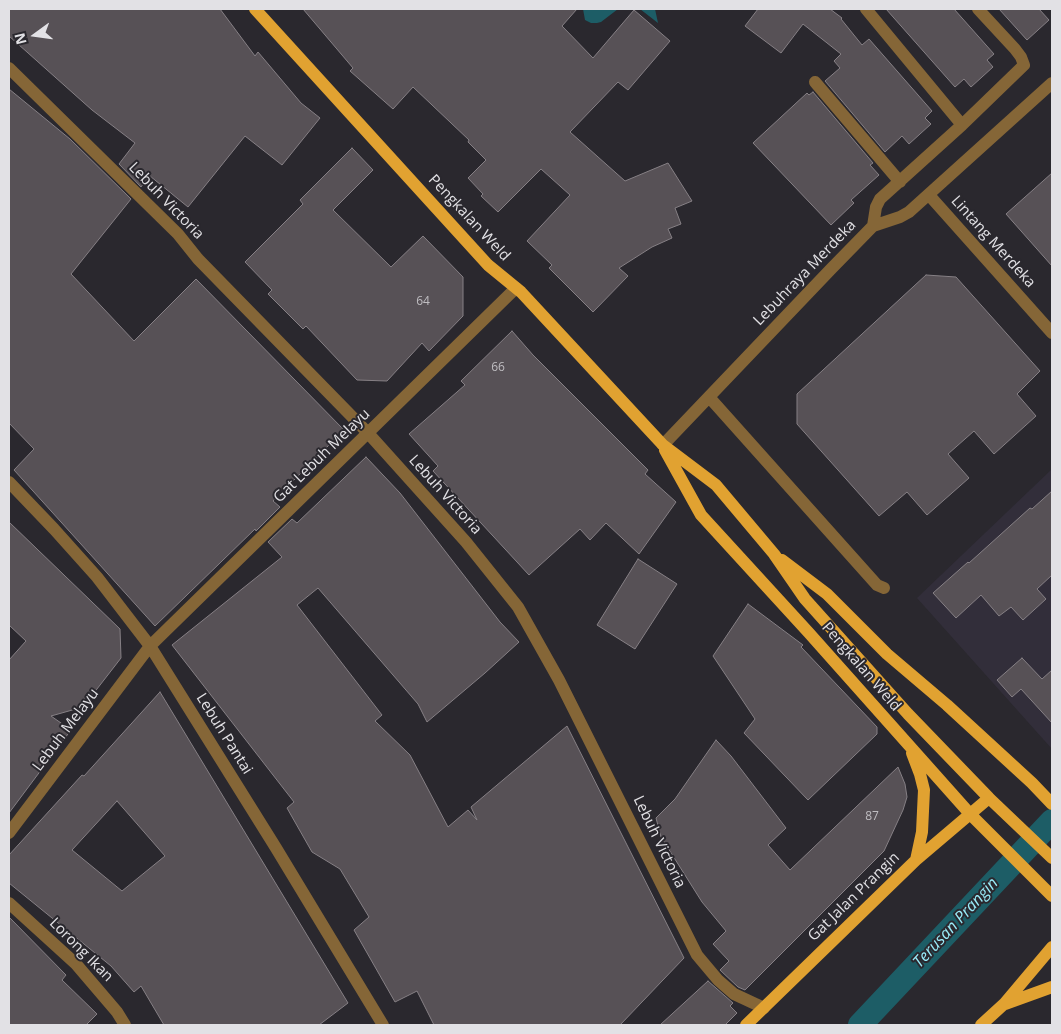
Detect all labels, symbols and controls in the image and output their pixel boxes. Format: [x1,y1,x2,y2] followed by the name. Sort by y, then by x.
[10,10,60,60] north arrow
[9,31,31,47] text: N
[125,159,207,243] street label: Lebuh Victoria
[424,171,514,265] street label: Pengkalan Weld
[947,192,1039,292] street label: Lintang Merdeka
[750,216,860,330] street label: Lebuhraya Merdeka
[416,295,430,309] house number: 64
[491,361,505,375] house number: 66
[270,405,374,507] street label: Gat Lebuh Melayu
[405,452,485,538] street label: Lebuh Victoria
[818,619,904,715] street label: Pengkalan Weld
[29,685,103,775] street label: Lebuh Melayu
[192,690,256,778] street label: Lebuh Pantai
[629,793,689,891] street label: Lebuh Victoria
[865,810,879,824] house number: 87
[805,849,903,945] street label: Gat Jalan Prangin
[909,874,1003,972] water label: Terusan Prangin
[45,914,117,986] street label: Lorong Ikan

